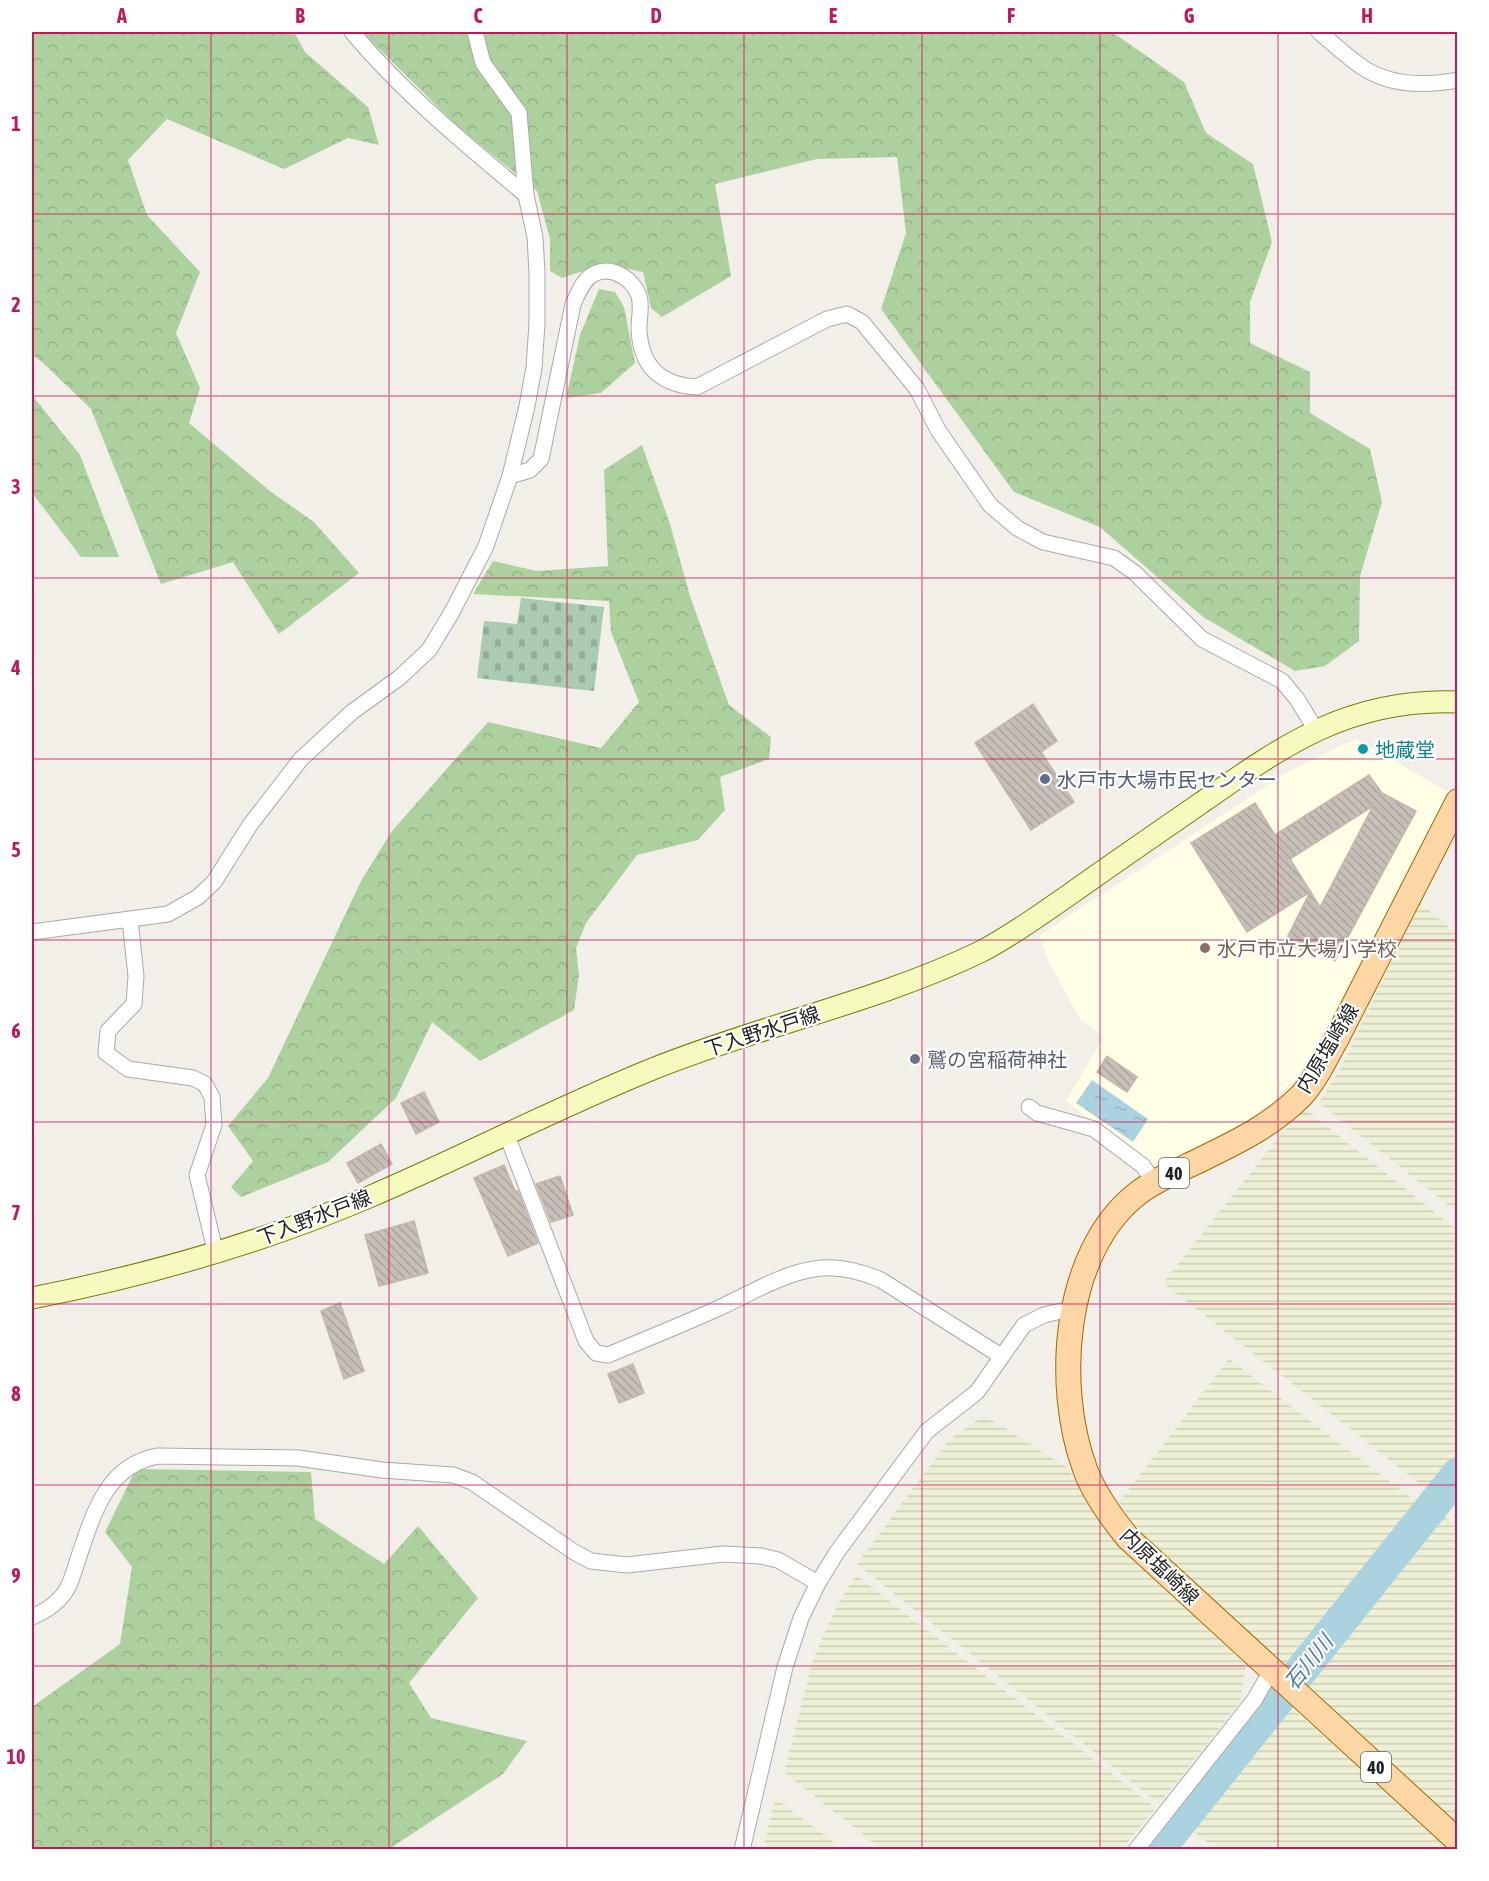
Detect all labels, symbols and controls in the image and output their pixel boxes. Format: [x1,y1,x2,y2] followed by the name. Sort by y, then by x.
[116,4,127,27] text: A
[295,4,305,27] text: B
[474,4,483,27] text: C
[650,4,662,27] text: D
[829,4,838,27] text: E
[1007,4,1015,27] text: F
[1184,4,1195,27] text: G
[1361,4,1373,27] text: H
[11,112,21,135] text: 1
[11,293,21,316] text: 2
[11,475,21,498] text: 3
[10,656,21,679] text: 4
[1375,738,1435,761] place label: 地蔵堂
[1356,742,1370,756] marker: 地蔵堂
[1057,768,1277,791] place label: 水戸市大場市民センター
[1038,772,1052,786] marker: 水戸市大場市民センター
[11,838,21,861] text: 5
[1217,937,1397,960] place label: 水戸市立大場小学校
[1198,941,1212,955] marker: 水戸市立大場小学校
[1291,999,1363,1097] street label: 内原塩崎線
[701,1002,823,1060] street label: 下入野水戸線
[11,1019,21,1042] text: 6
[927,1048,1067,1071] place label: 鷲の宮稲荷神社
[908,1052,922,1066] marker: 鷲の宮稲荷神社
[1159,1158,1189,1188] road number: 40
[254,1185,374,1249] street label: 下入野水戸線
[11,1201,21,1224] text: 7
[11,1382,21,1405] text: 8
[1116,1523,1204,1609] street label: 内原塩崎線
[11,1564,21,1587] text: 9
[1279,1628,1338,1694] water label: 石川川
[7,1745,25,1768] text: 10
[1361,1752,1391,1782] road number: 40

